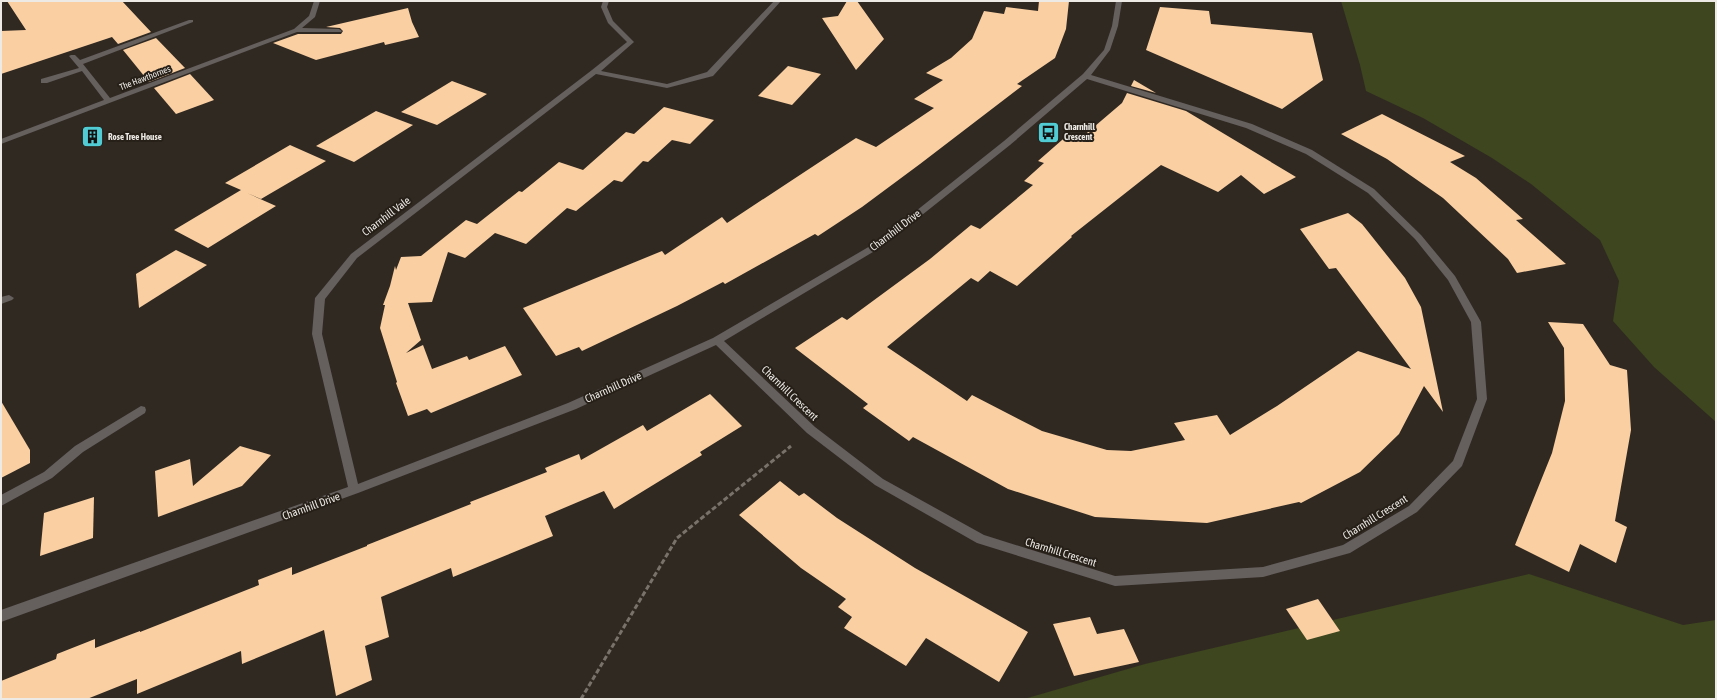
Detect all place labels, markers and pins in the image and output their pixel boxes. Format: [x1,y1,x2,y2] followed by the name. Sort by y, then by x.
[1035,119,1061,145] bus stop icon: Charnhill Crescent
[1064,122,1095,142] place label: Charnhill Crescent
[80,124,106,150] building icon: Rose Tree House
[108,132,162,142] place label: Rose Tree House

